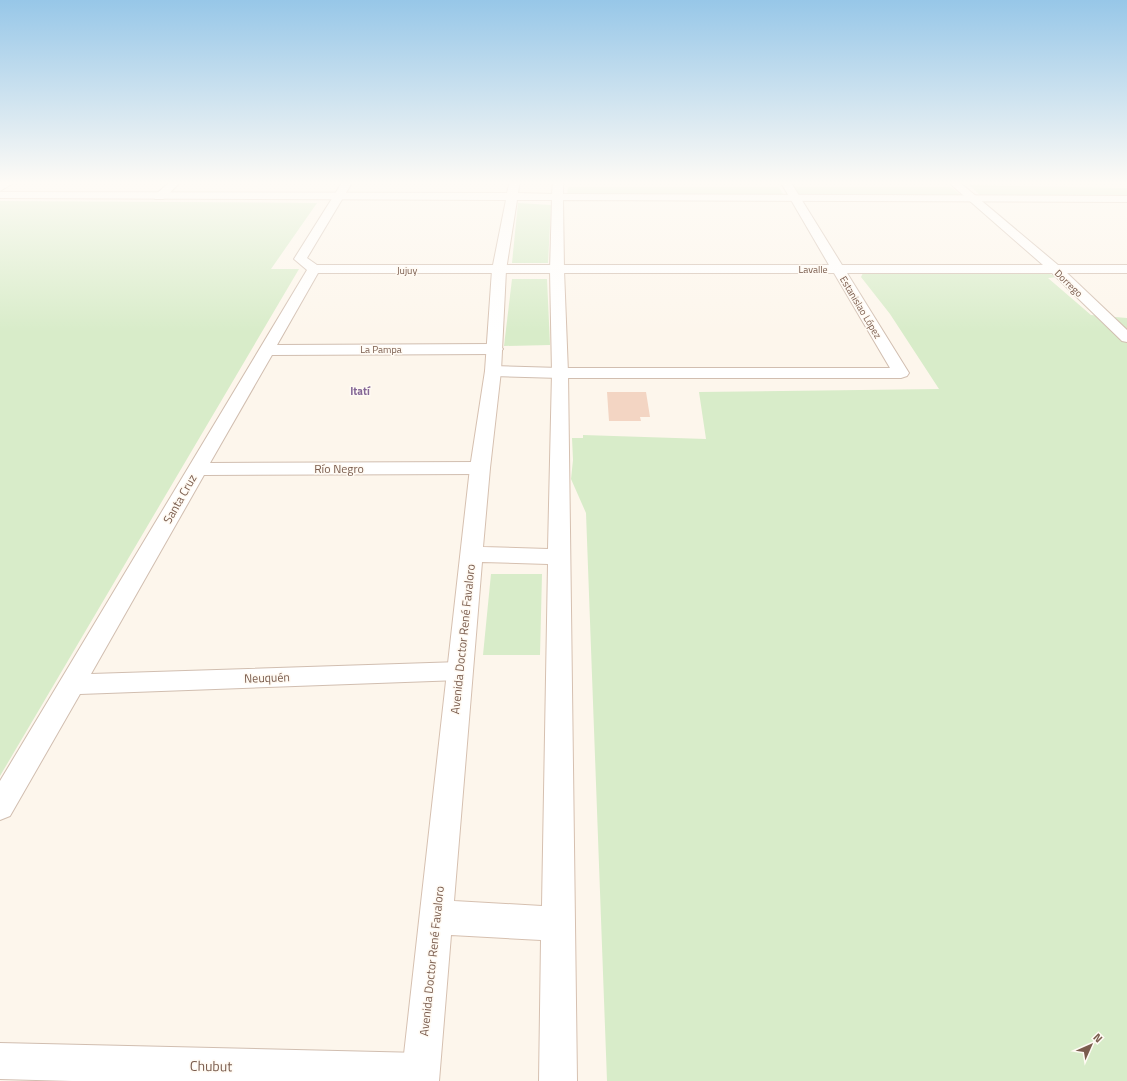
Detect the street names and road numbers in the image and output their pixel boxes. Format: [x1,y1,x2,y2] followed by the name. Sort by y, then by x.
[798,262,828,277] street label: Lavalle
[397,263,417,278] street label: Jujuy
[1051,266,1086,301] street label: Dorrego
[836,273,885,342] street label: Estanislao López
[360,342,402,357] street label: La Pampa
[314,459,364,478] street label: Río Negro
[158,471,201,527] street label: Santa Cruz
[445,563,480,715] street label: Avenida Doctor René Favaloro
[244,667,290,688] street label: Neuquén
[414,885,449,1037] street label: Avenida Doctor René Favaloro
[190,1055,232,1076] street label: Chubut

